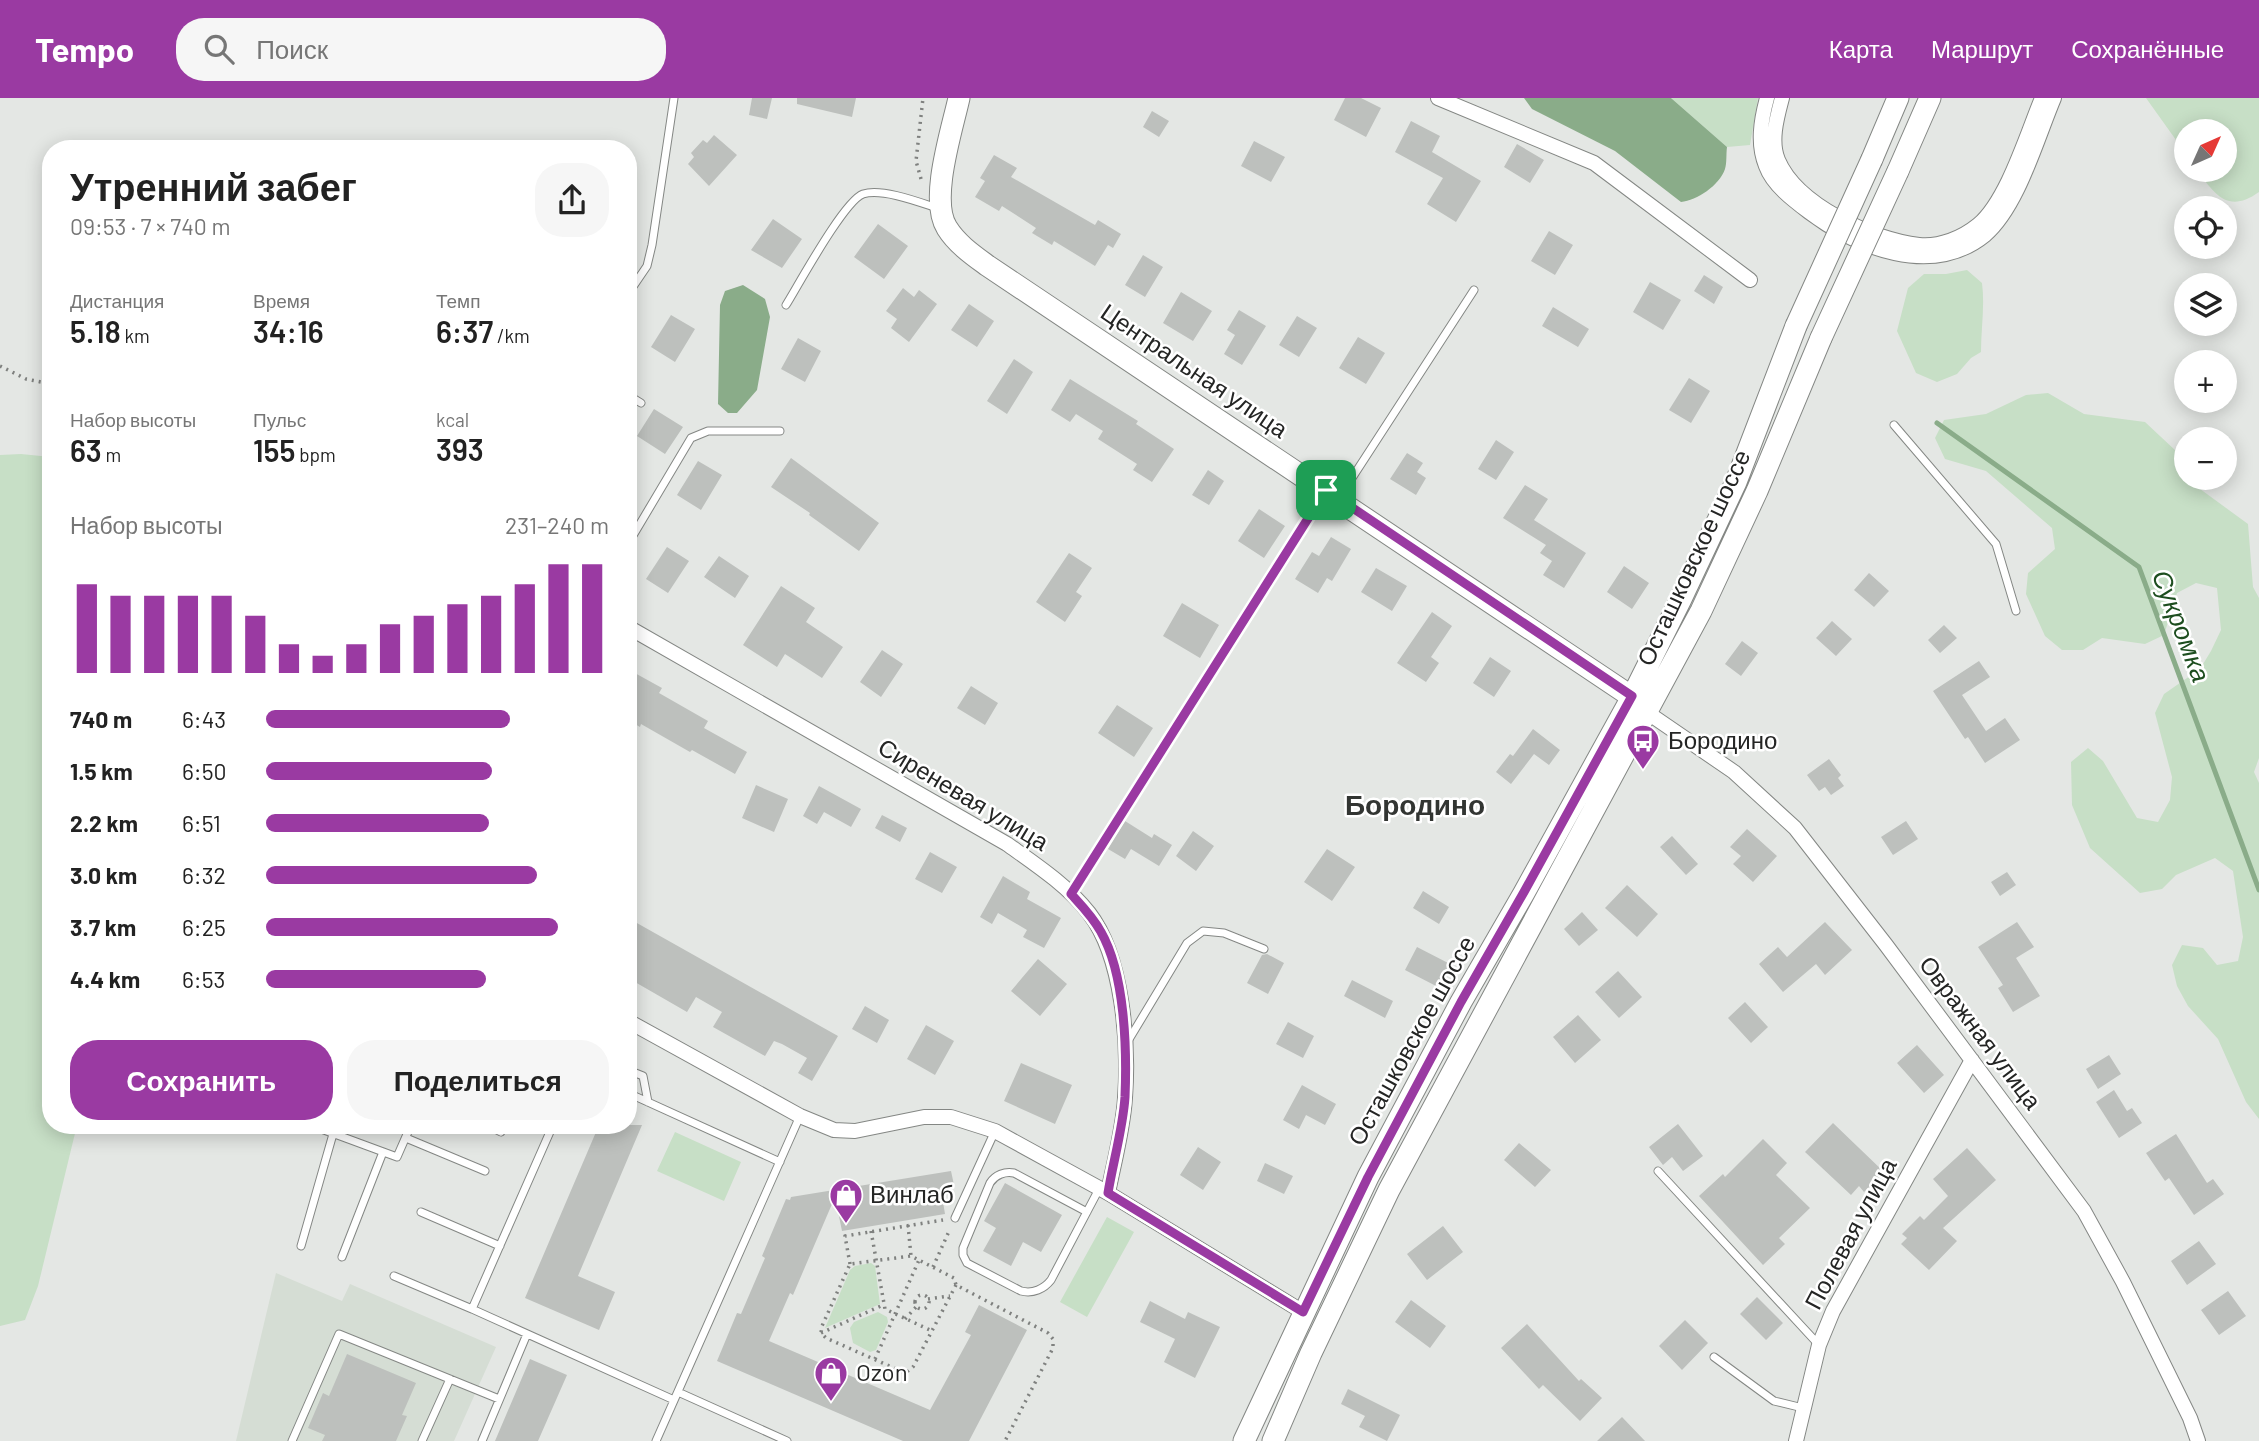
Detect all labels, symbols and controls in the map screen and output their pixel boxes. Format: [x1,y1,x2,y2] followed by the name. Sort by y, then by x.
[176,18,666,81] search box
[35,29,134,69] text: Tempo
[200,30,238,68] icon: search
[256,33,328,64] text: Поиск
[1829,34,1893,63] text: Карта
[1931,34,2033,63] text: Маршрут
[2071,34,2224,63] text: Сохранённые
[2174,119,2236,182] north arrow
[2174,119,2237,490] map controls
[70,163,357,209] text: Утренний забег
[535,163,609,237] button: share
[2174,196,2237,259] button: locate
[70,212,230,240] text: 09:53 · 7 × 740 m
[2174,273,2237,336] button: layers
[70,289,164,312] text: Дистанция
[253,289,310,312] text: Время
[436,289,480,312] text: Темп
[1096,297,1294,443] street label: Центральная улица
[70,313,121,349] text: 5.18
[253,313,324,349] text: 34:16
[436,313,493,349] text: 6:37
[121,324,150,347] text: km
[493,324,530,347] text: /km
[2174,350,2237,413] button: +
[70,408,196,431] text: Набор высоты
[253,408,306,431] text: Пульс
[436,408,469,431] text: kcal
[2174,427,2237,490] button: −
[436,431,484,467] text: 393
[70,432,102,468] text: 63
[253,432,295,468] text: 155
[102,443,121,466] text: m
[295,443,336,466] text: bpm
[1630,445,1755,670] street label: Осташковское шоссе
[1296,460,1356,520] pin
[1307,471,1345,509] icon: arrive
[70,511,223,539] text: Набор высоты
[505,511,609,539] text: 231–240 m
[2147,565,2218,686] water label: Сукромка
[70,705,132,733] text: 740 m
[182,705,226,733] text: 6:43
[1624,722,1662,771] bus stop icon: Бородино
[1668,725,1777,754] place label: Бородино
[873,731,1055,856] street label: Сиреневая улица
[70,757,133,785] text: 1.5 km
[182,757,226,785] text: 6:50
[1345,787,1485,821] district label: Бородино
[70,809,138,837] text: 2.2 km
[182,809,221,837] text: 6:51
[70,861,137,889] text: 3.0 km
[182,861,226,889] text: 6:32
[70,913,136,941] text: 3.7 km
[182,913,226,941] text: 6:25
[1341,931,1480,1150] street label: Осташковское шоссе
[1914,950,2049,1115] street label: Овражная улица
[70,965,140,993] text: 4.4 km
[182,965,225,993] text: 6:53
[70,1040,333,1120] button: Сохранить
[347,1040,609,1120] button: Поделиться
[1798,1152,1902,1314] street label: Полевая улица
[827,1176,865,1225] shop icon: Винлаб
[870,1179,954,1208] place label: Винлаб
[812,1354,850,1403] shop icon: Ozon
[856,1357,908,1386] place label: Ozon

